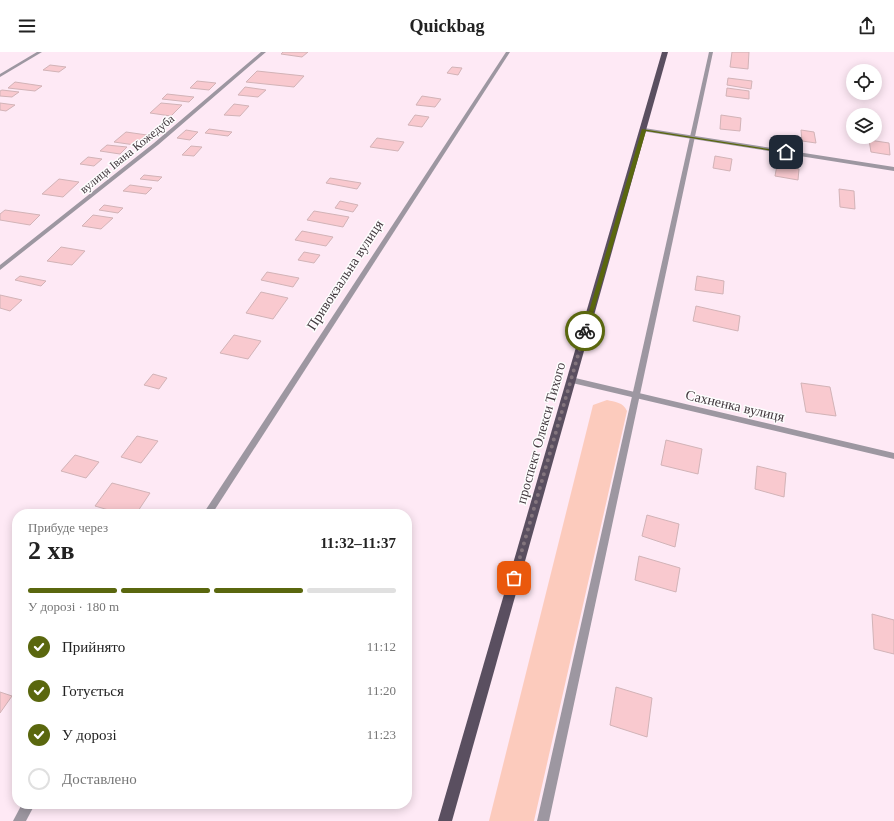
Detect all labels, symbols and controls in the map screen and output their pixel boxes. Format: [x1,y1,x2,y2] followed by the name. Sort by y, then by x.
[16,15,38,37] icon: menu
[856,15,878,37] icon: share
[409,16,485,36] text: Quickbag
[846,64,882,144] map controls
[846,64,882,100] button: locate
[846,108,882,144] button: layers
[77,111,178,196] street label: вулиця Івана Кожедуба
[769,135,803,169] pin
[775,141,797,163] icon: home
[304,217,386,333] street label: Привокзальна вулиця
[565,311,605,351] courier
[574,320,596,342] icon: bike
[514,361,568,505] street label: проспект Олекси Тихого
[684,387,786,425] street label: Сахненка вулиця
[28,520,108,535] text: Прибуде через
[320,535,396,551] text: 11:32–11:37
[28,536,75,565] text: 2 хв
[497,561,531,595] pin
[503,567,525,589] icon: bag
[28,599,119,614] text: У дорозі · 180 m
[28,636,50,658] icon: check
[62,639,125,655] text: Прийнято
[367,639,396,654] text: 11:12
[28,680,50,702] icon: check
[62,683,124,699] text: Готується
[367,683,396,698] text: 11:20
[28,724,50,746] icon: check
[62,727,117,743] text: У дорозі
[367,727,396,742] text: 11:23
[62,771,137,787] text: Доставлено

